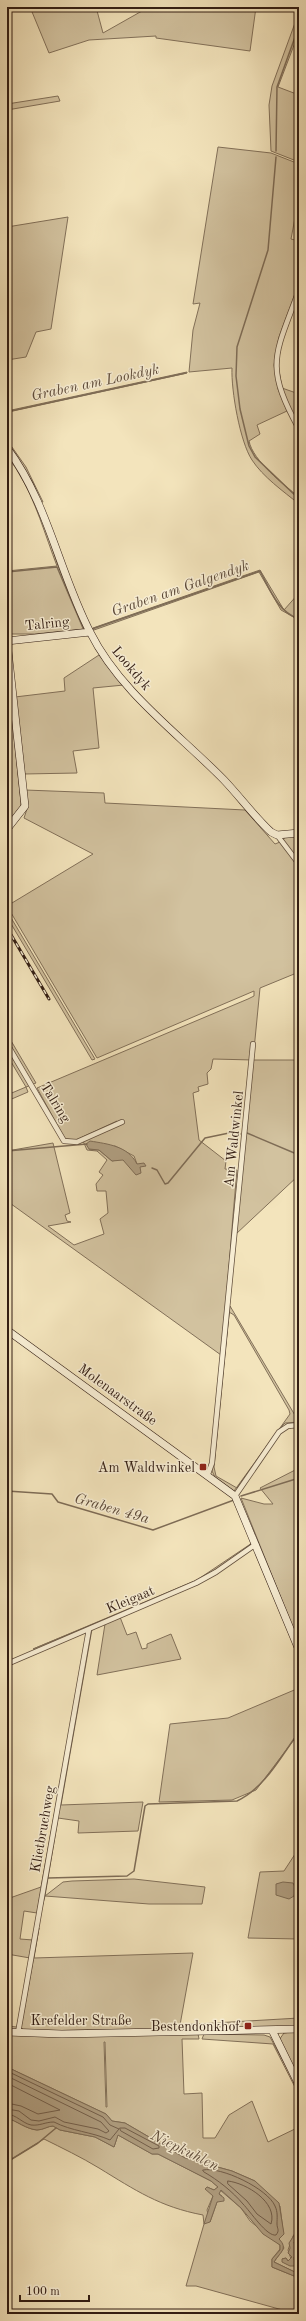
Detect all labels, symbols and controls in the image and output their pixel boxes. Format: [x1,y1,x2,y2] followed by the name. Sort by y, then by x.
[30,363,161,404] water label: Graben am Lookdyk
[110,559,251,620] water label: Graben am Galgendyk
[24,615,70,633] street label: Talring
[109,644,153,693] street label: Lookdyk
[37,1080,73,1126] street label: Talring
[222,1090,246,1188] street label: Am Waldwinkel
[75,1362,159,1428] street label: Molenaarstraße
[98,1461,195,1475] place label: Am Waldwinkel
[198,1462,208,1472] marker: Am Waldwinkel
[72,1492,151,1527] water label: Graben 49a
[104,1584,157,1616] street label: Kleigaat
[28,1784,58,1874] street label: Klietbruchweg
[30,2014,132,2028] street label: Krefelder Straße
[151,2020,241,2034] place label: Bestendonkhof
[243,2021,253,2031] marker: Bestendonkhof
[147,2128,221,2174] water label: Niepkuhlen
[20,2277,89,2303] scale bar
[26,2286,60,2298] text: 100 m

